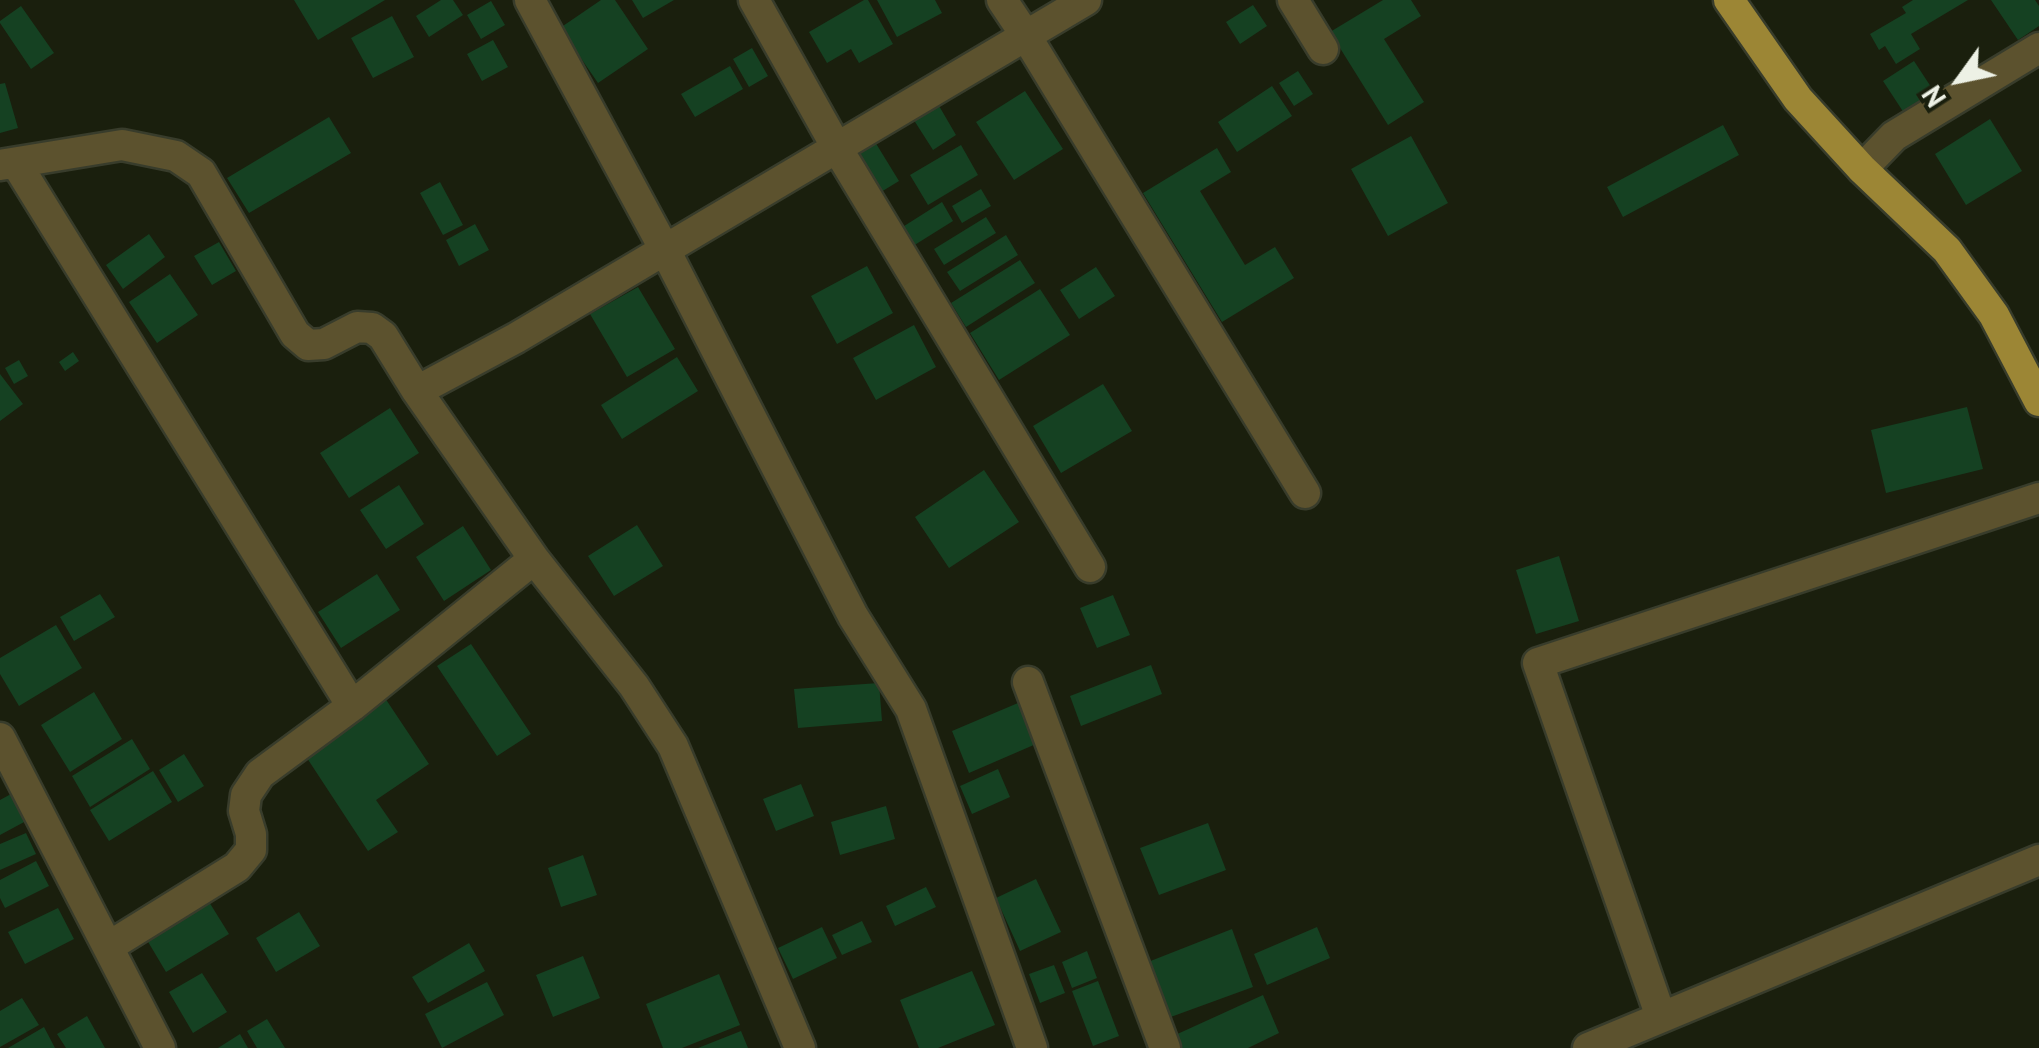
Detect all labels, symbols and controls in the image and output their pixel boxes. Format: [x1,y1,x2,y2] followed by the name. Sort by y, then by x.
[1909,30,2009,130] north arrow
[1913,79,1954,114] text: N

